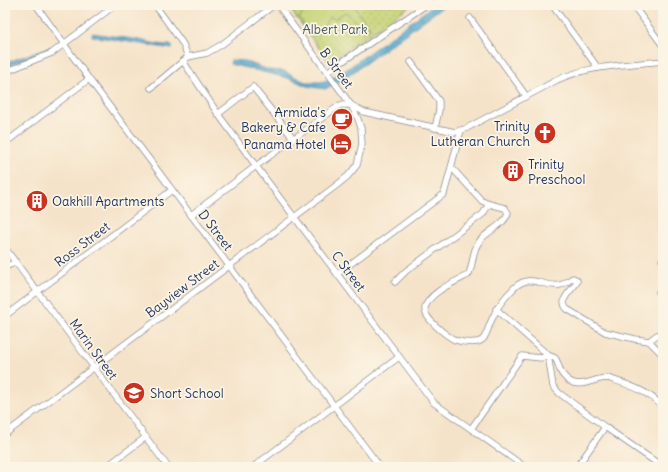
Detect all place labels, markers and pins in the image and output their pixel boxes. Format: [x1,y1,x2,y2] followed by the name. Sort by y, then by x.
[241,104,326,136] place label: Armida's Bakery & Cafe
[329,106,355,132] cafe icon: Armida's Bakery & Cafe
[431,118,530,150] place label: Trinity Lutheran Church
[532,120,558,146] church icon: Trinity Lutheran Church
[328,131,354,157] hotel icon: Panama Hotel
[244,136,326,153] place label: Panama Hotel
[528,156,585,188] place label: Trinity Preschool
[500,158,526,184] building icon: Trinity Preschool
[24,188,50,214] building icon: Oakhill Apartments
[52,193,165,210] place label: Oakhill Apartments
[121,380,147,406] school or university icon: Short School
[150,385,224,402] place label: Short School

